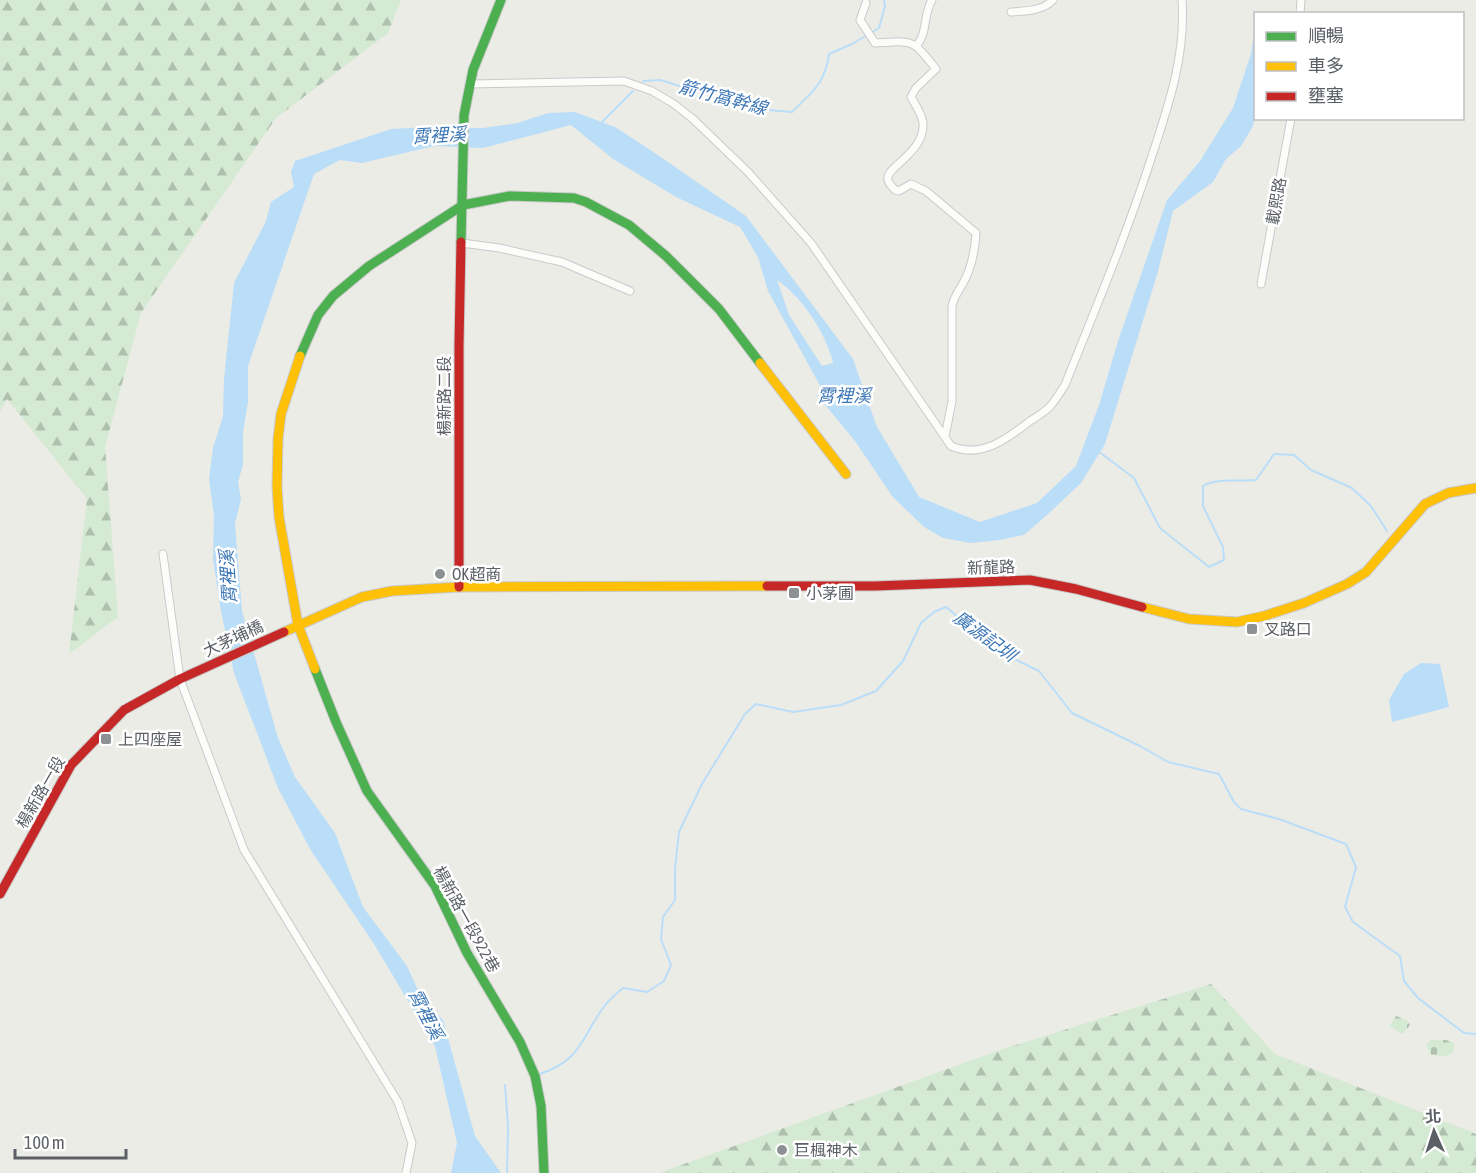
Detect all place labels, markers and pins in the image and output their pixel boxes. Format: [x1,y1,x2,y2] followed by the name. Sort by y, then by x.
[452,565,501,583] place label: OK超商
[433,567,447,581] marker: OK超商
[806,584,854,602] place label: 小茅圃
[787,586,801,600] marker: 小茅圃
[1264,620,1312,638] place label: 叉路口
[1245,622,1259,636] marker: 叉路口
[118,730,182,748] place label: 上四座屋
[99,732,113,746] marker: 上四座屋
[794,1141,858,1159] place label: 巨楓神木
[775,1143,789,1157] marker: 巨楓神木

